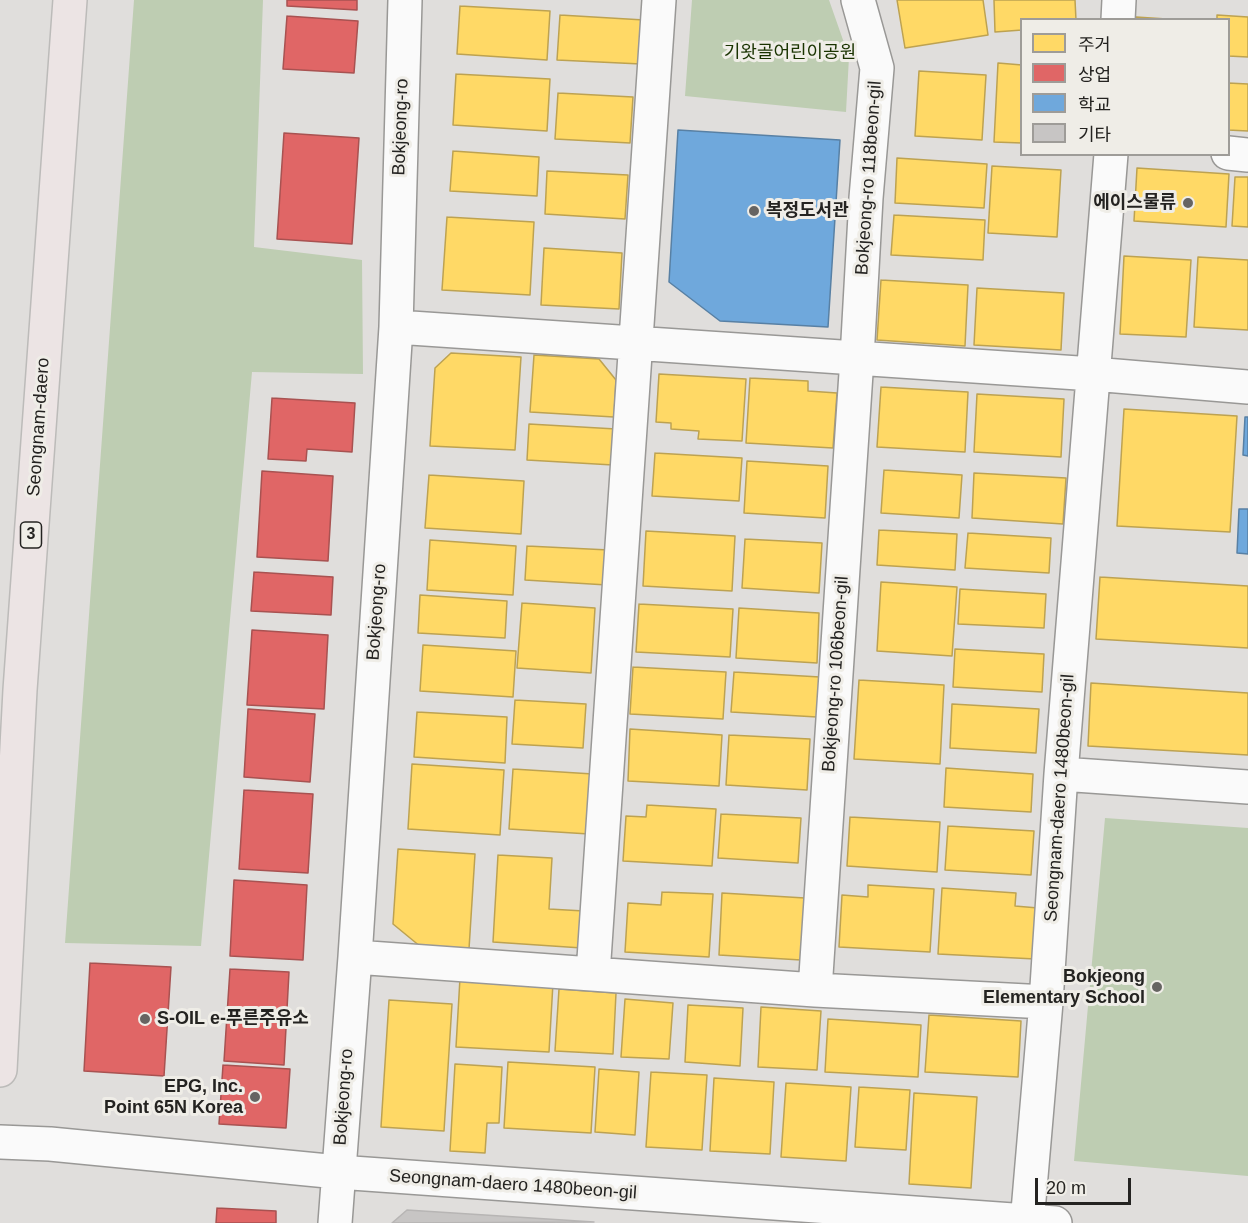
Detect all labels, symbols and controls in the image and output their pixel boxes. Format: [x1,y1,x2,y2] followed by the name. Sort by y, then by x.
[1020,18,1230,156] legend
[1078,35,1111,55] text: 주거
[724,42,856,64] park label: 기왓골어린이공원
[1078,65,1111,85] text: 상업
[389,78,413,176] street label: Bokjeong-ro
[851,80,887,276] street label: Bokjeong-ro 118beon-gil
[1078,95,1111,115] text: 학교
[1078,125,1111,145] text: 기타
[1093,192,1176,214] place label: 에이스물류
[1181,196,1195,210] marker: 에이스물류
[766,200,849,222] place label: 복정도서관
[747,204,761,218] marker: 복정도서관
[23,357,55,497] street label: Seongnam-daero
[20,522,42,548] road number: 3
[363,563,391,661] street label: Bokjeong-ro
[818,575,854,773] street label: Bokjeong-ro 106beon-gil
[1041,673,1079,923] street label: Seongnam-daero 1480beon-gil
[983,966,1145,1008] place label: Bokjeong Elementary School
[1150,980,1164,994] marker: Bokjeong Elementary School
[157,1008,309,1030] place label: S-OIL e-푸른주유소
[138,1012,152,1026] marker: S-OIL e-푸른주유소
[330,1048,358,1146] street label: Bokjeong-ro
[104,1076,243,1118] place label: EPG, Inc. Point 65N Korea
[248,1090,262,1104] marker: EPG, Inc. Point 65N Korea
[388,1166,638,1204] street label: Seongnam-daero 1480beon-gil
[1038,1166,1134,1204] scale bar
[1046,1178,1086,1198] text: 20 m

